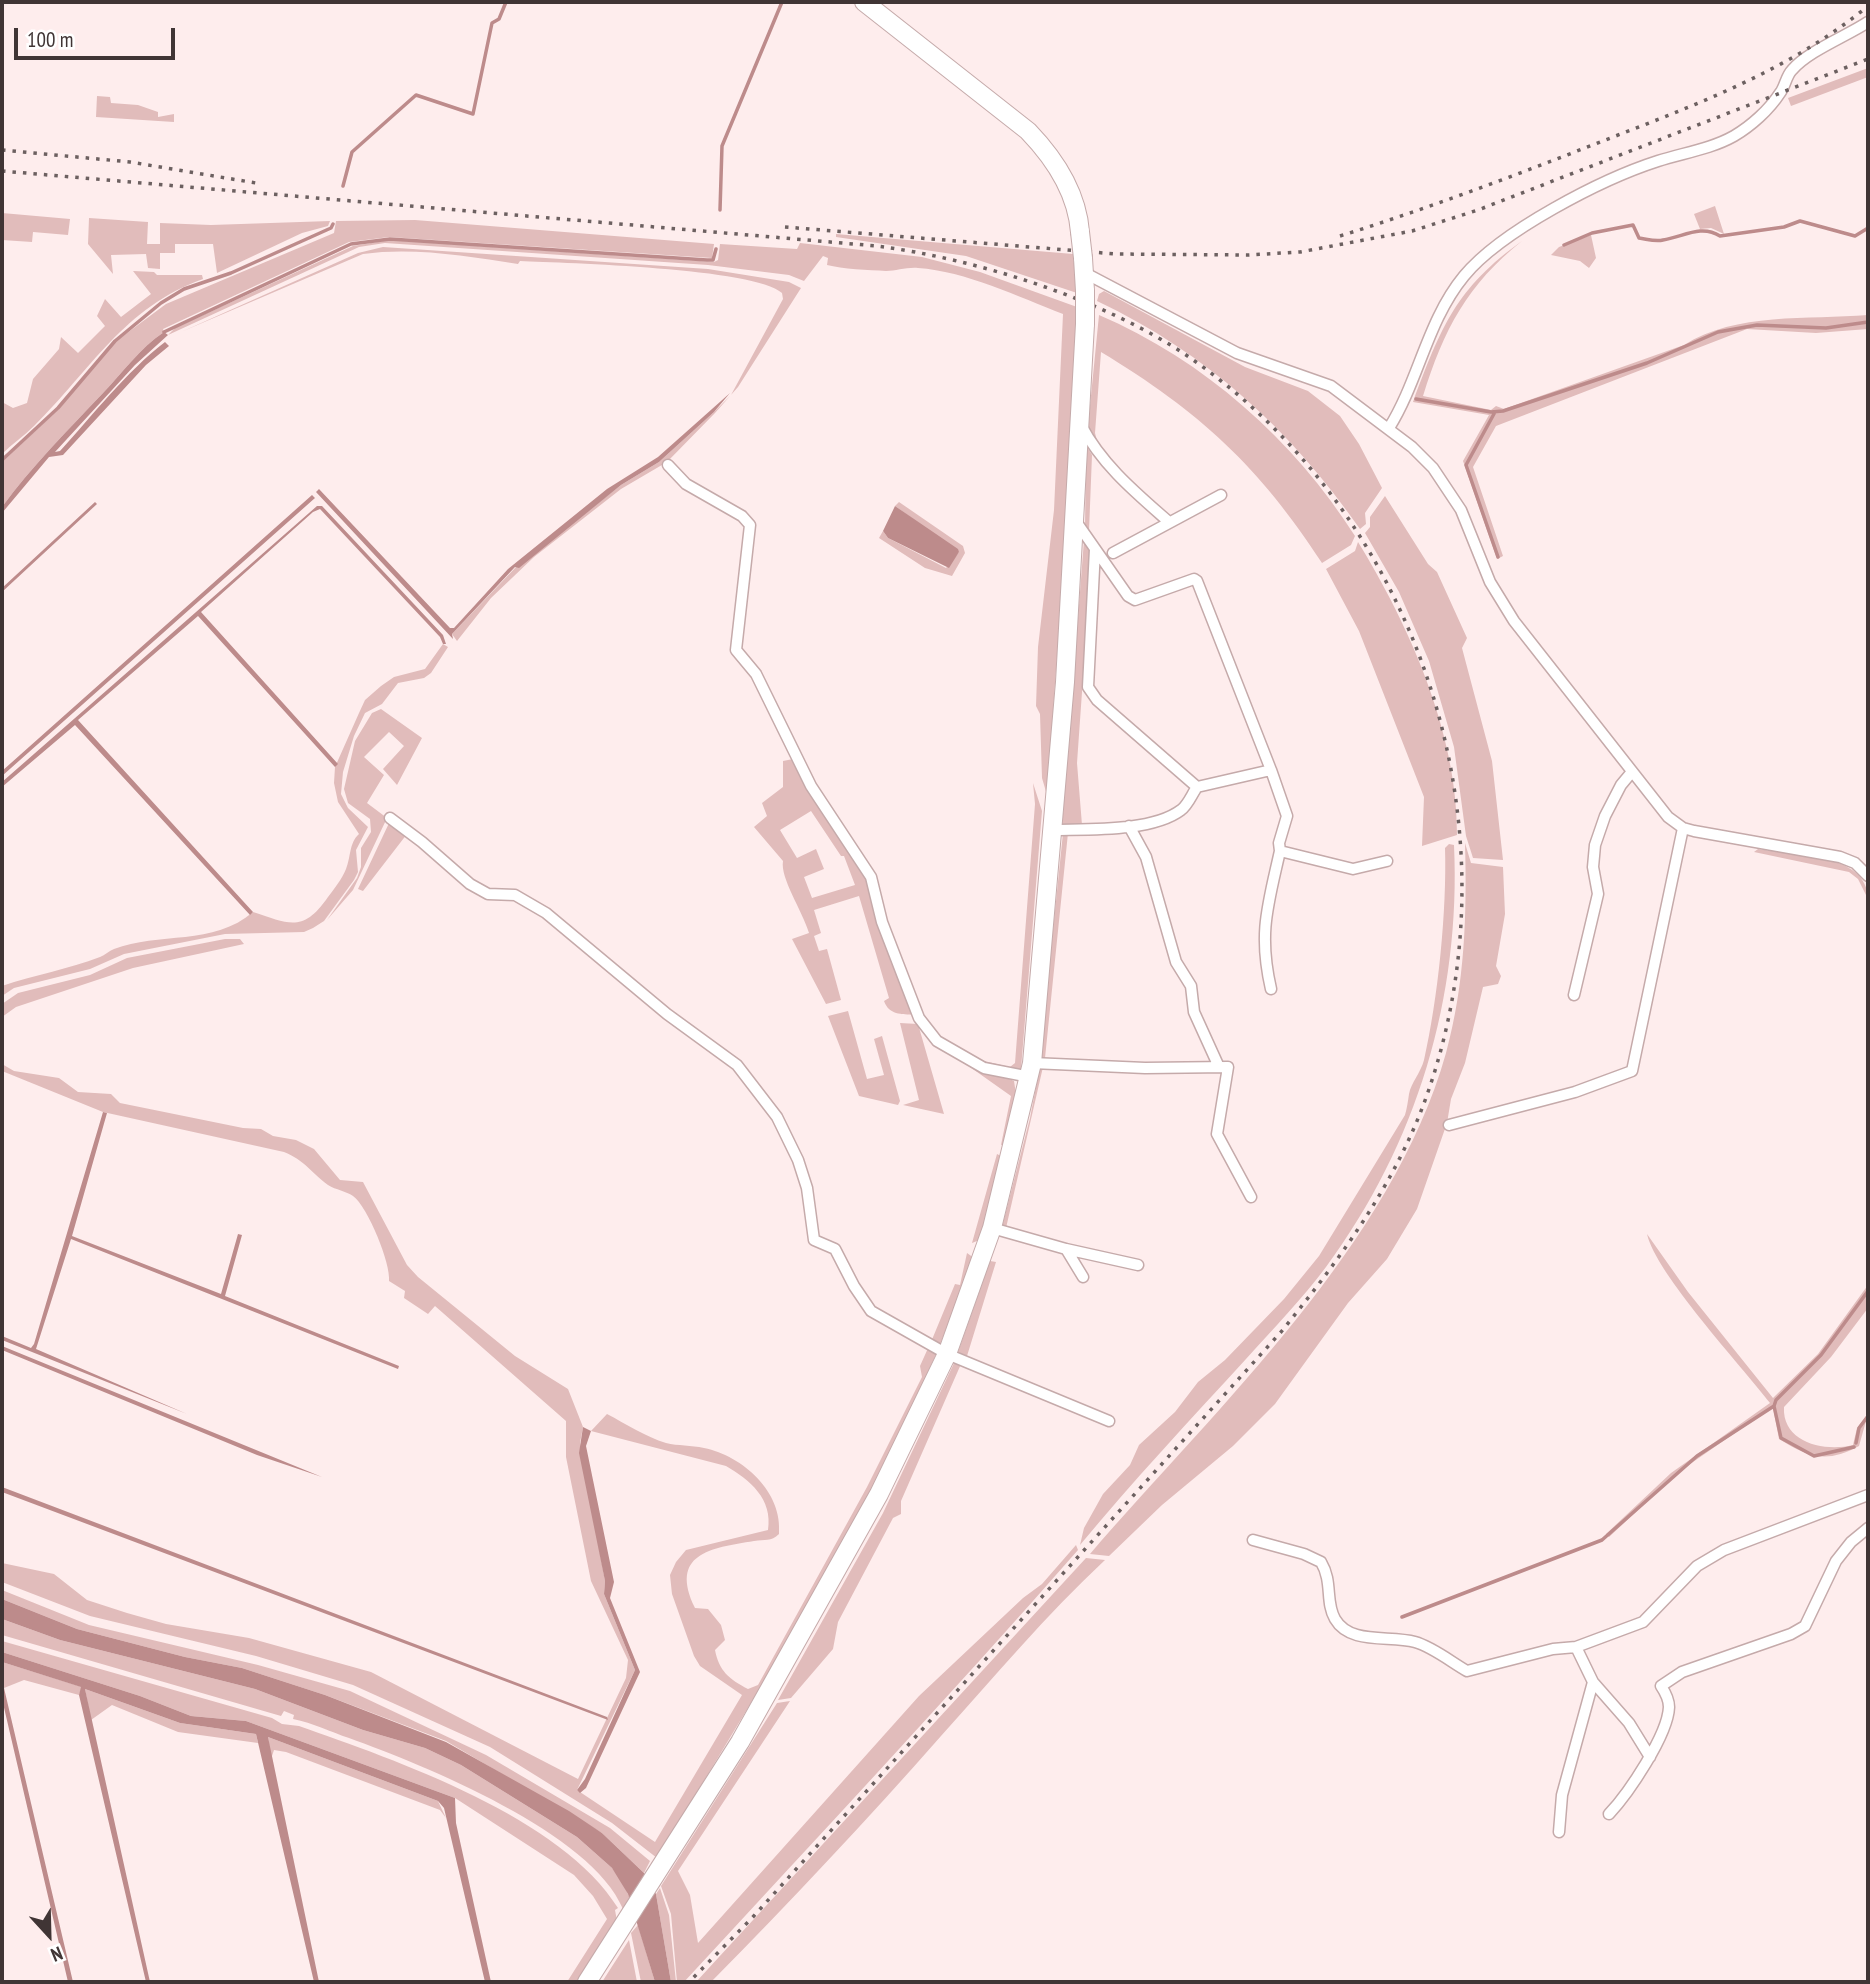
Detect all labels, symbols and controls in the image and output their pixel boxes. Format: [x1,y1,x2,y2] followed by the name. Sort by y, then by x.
[18,14,178,58] scale bar
[27,26,73,53] text: 100 m
[14,1900,84,1970] north arrow
[48,1941,66,1968] text: N

